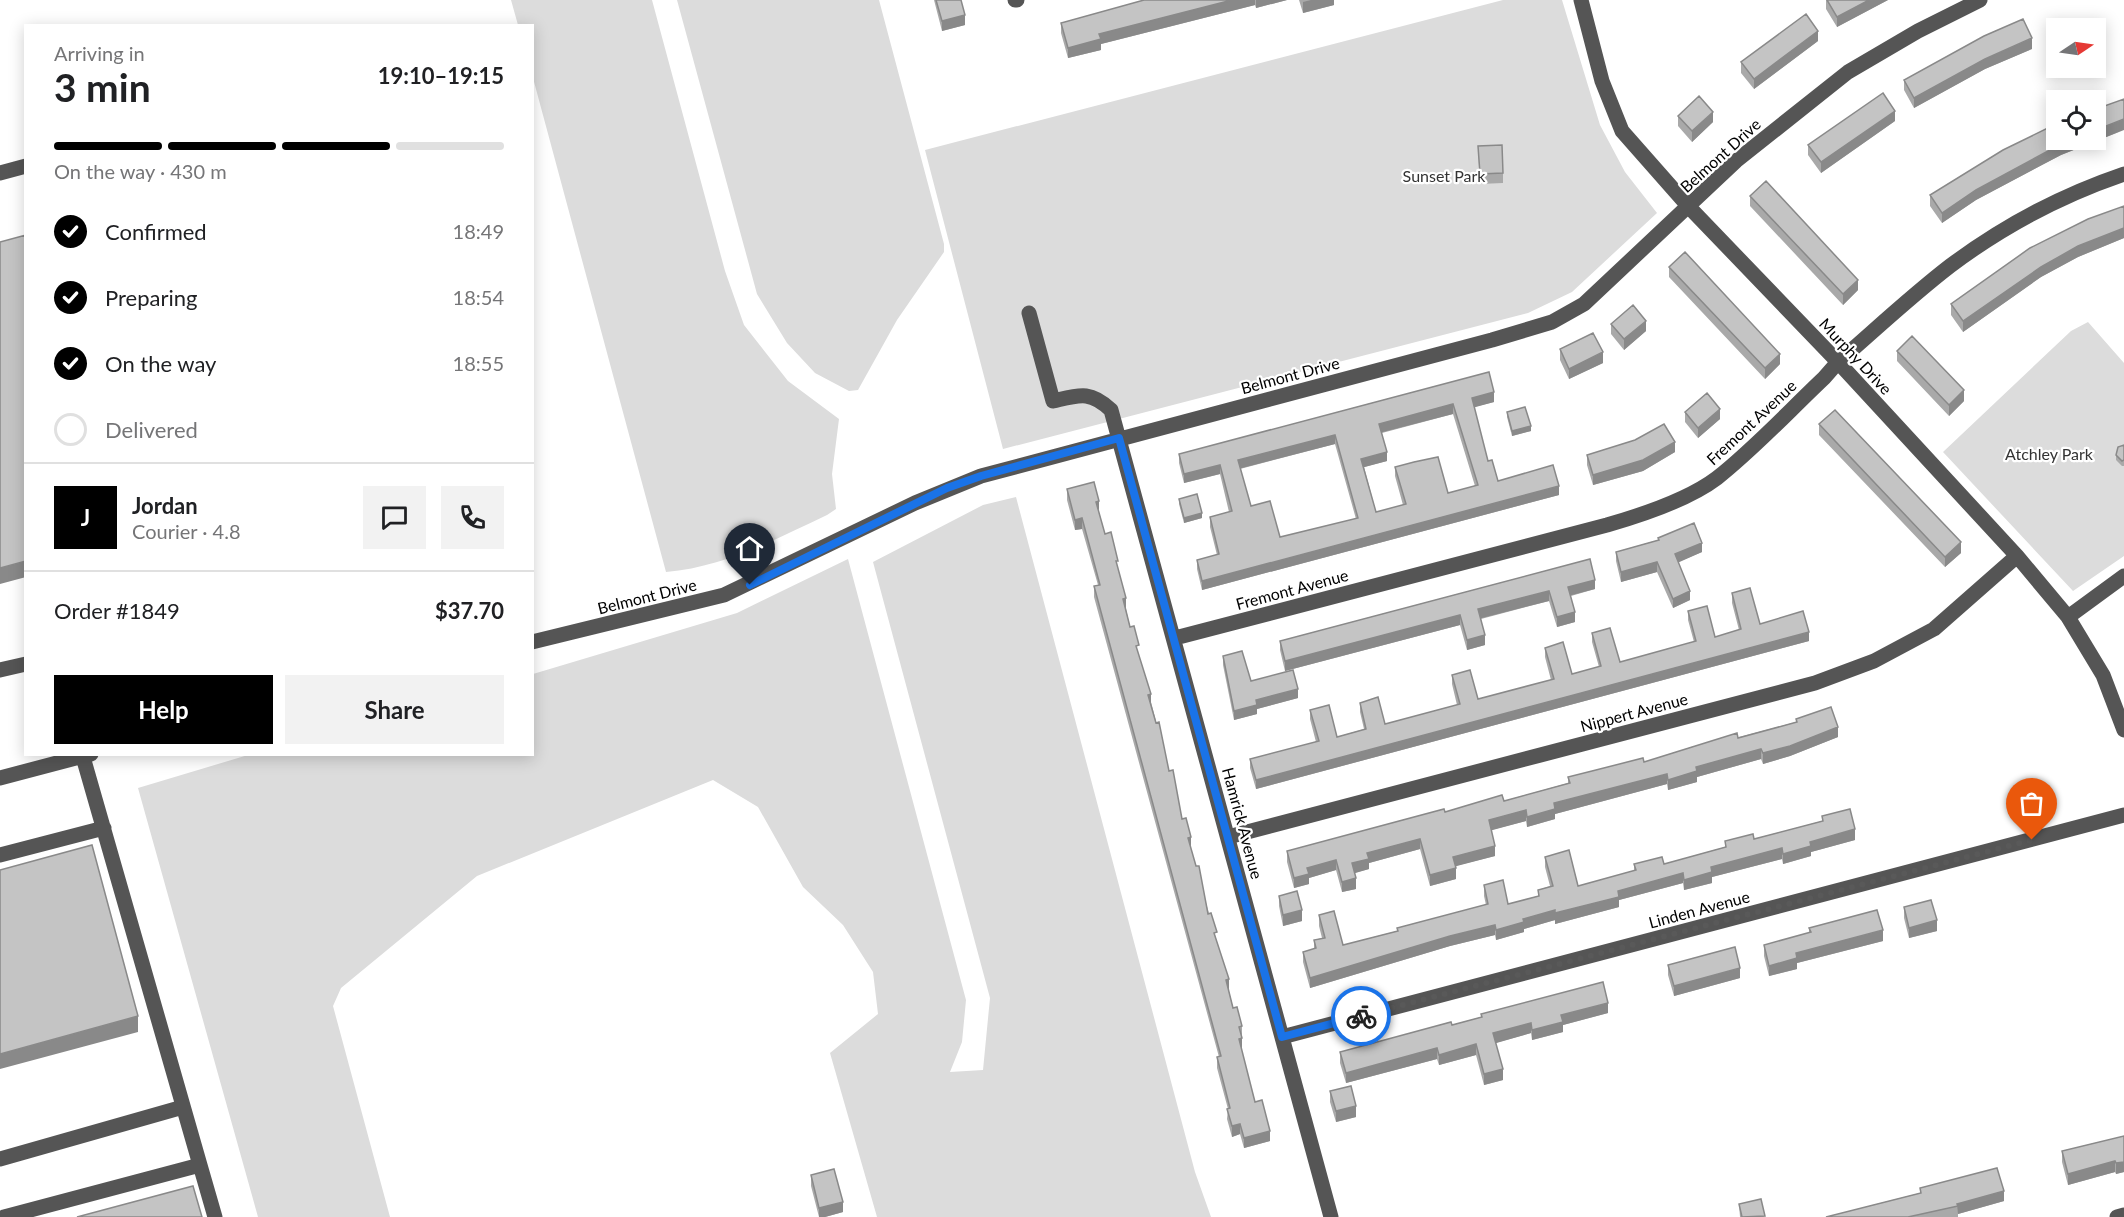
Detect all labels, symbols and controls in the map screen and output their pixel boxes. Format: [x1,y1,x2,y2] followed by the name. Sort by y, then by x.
[2046,18,2106,78] north arrow
[2046,18,2106,150] map controls
[54,41,145,65] text: Arriving in
[378,62,504,89] text: 19:10–19:15
[54,64,151,110] text: 3 min
[2046,90,2106,150] button: locate
[1676,114,1764,196] street label: Belmont Drive
[54,159,227,183] text: On the way · 430 m
[1403,166,1486,185] park label: Sunset Park
[54,215,87,248] icon: check
[105,218,207,245] text: Confirmed
[453,219,504,243] text: 18:49
[54,281,87,314] icon: check
[105,284,197,311] text: Preparing
[453,285,504,309] text: 18:54
[1816,314,1896,398] street label: Murphy Drive
[54,347,87,380] icon: check
[105,350,216,377] text: On the way
[453,351,504,375] text: 18:55
[1239,353,1341,397] street label: Belmont Drive
[1702,376,1800,468] street label: Fremont Avenue
[105,416,198,443] text: Delivered
[2005,444,2094,463] park label: Atchley Park
[363,486,426,549] button: chat
[441,486,504,549] button: phone
[132,492,198,519] text: Jordan
[81,504,90,531] text: J
[132,519,241,543] text: Courier · 4.8
[724,523,775,585] pin
[733,532,766,565] icon: home
[1234,565,1350,613] street label: Fremont Avenue
[595,575,699,617] street label: Belmont Drive
[54,597,180,624] text: Order #1849
[435,597,504,624] text: $37.70
[54,675,273,744] button: Help
[285,675,504,744] button: Share
[1578,689,1690,735] street label: Nippert Avenue
[1219,765,1267,881] street label: Hamrick Avenue
[2006,778,2057,840] pin
[2015,787,2048,820] icon: bag
[1646,886,1752,932] street label: Linden Avenue
[1331,986,1391,1046] courier
[1345,1000,1378,1033] icon: bike

